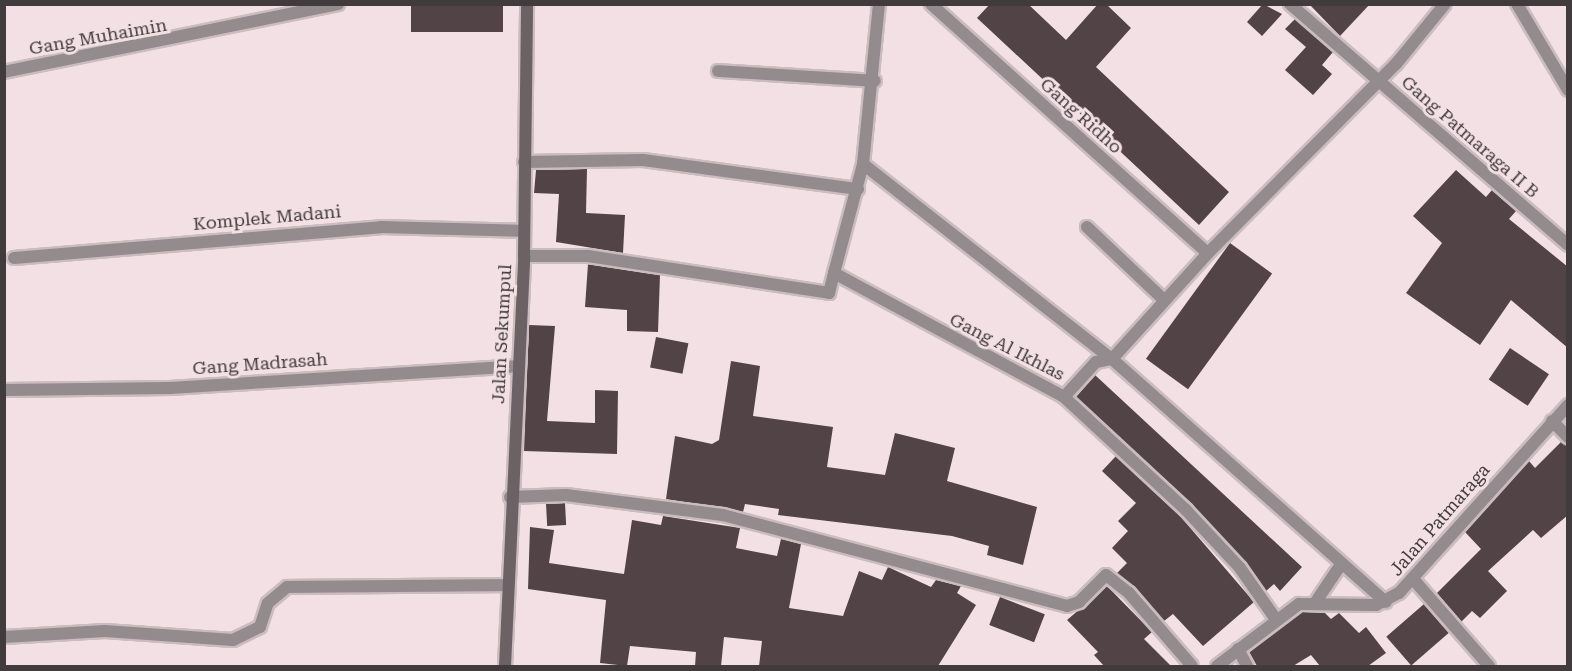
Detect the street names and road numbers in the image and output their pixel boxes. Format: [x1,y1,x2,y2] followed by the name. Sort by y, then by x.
[27,14,169,60] street label: Gang Muhaimin
[1397,71,1543,203] street label: Gang Patmaraga II B
[1036,74,1126,158] street label: Gang Ridho
[192,201,342,235] street label: Komplek Madani
[488,264,516,404] street label: Jalan Sekumpul
[946,309,1068,385] street label: Gang Al Ikhlas
[192,349,328,379] street label: Gang Madrasah
[1386,460,1494,580] street label: Jalan Patmaraga

